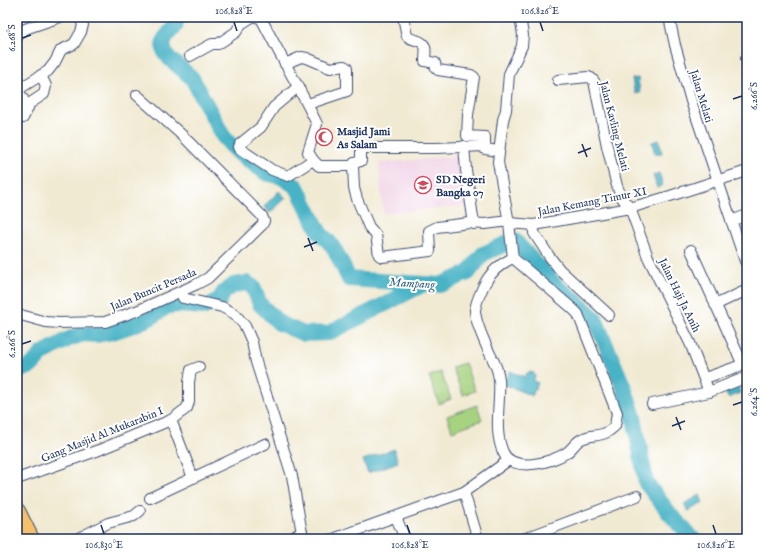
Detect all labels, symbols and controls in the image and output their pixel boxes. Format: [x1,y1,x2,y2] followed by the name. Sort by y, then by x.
[215,5,253,18] text: 106.828°E
[521,5,559,18] text: 106.826°E
[6,24,19,52] text: 6.268°S
[686,66,716,125] street label: Jalan Melati
[596,78,632,173] street label: Jalan Kavling Melati
[748,82,761,110] text: 6.266°S
[336,125,390,152] place label: Masjid Jami As Salam
[314,127,334,147] mosque icon: Masjid Jami As Salam
[436,173,485,200] place label: SD Negeri Bangka 07
[413,175,433,195] school or university icon: SD Negeri Bangka 07
[535,185,648,220] street label: Jalan Kemang Timur XI
[654,254,703,335] street label: Jalan Haji Ja Anih
[106,265,199,315] street label: Jalan Buncit Persada
[389,275,436,293] water label: Mampang
[6,330,19,358] text: 6.266°S
[748,388,761,416] text: 6.264°S
[39,404,166,466] street label: Gang Masjid Al Mukarabin I
[85,539,123,552] text: 106.830°E
[391,539,429,552] text: 106.828°E
[697,539,735,552] text: 106.826°E

